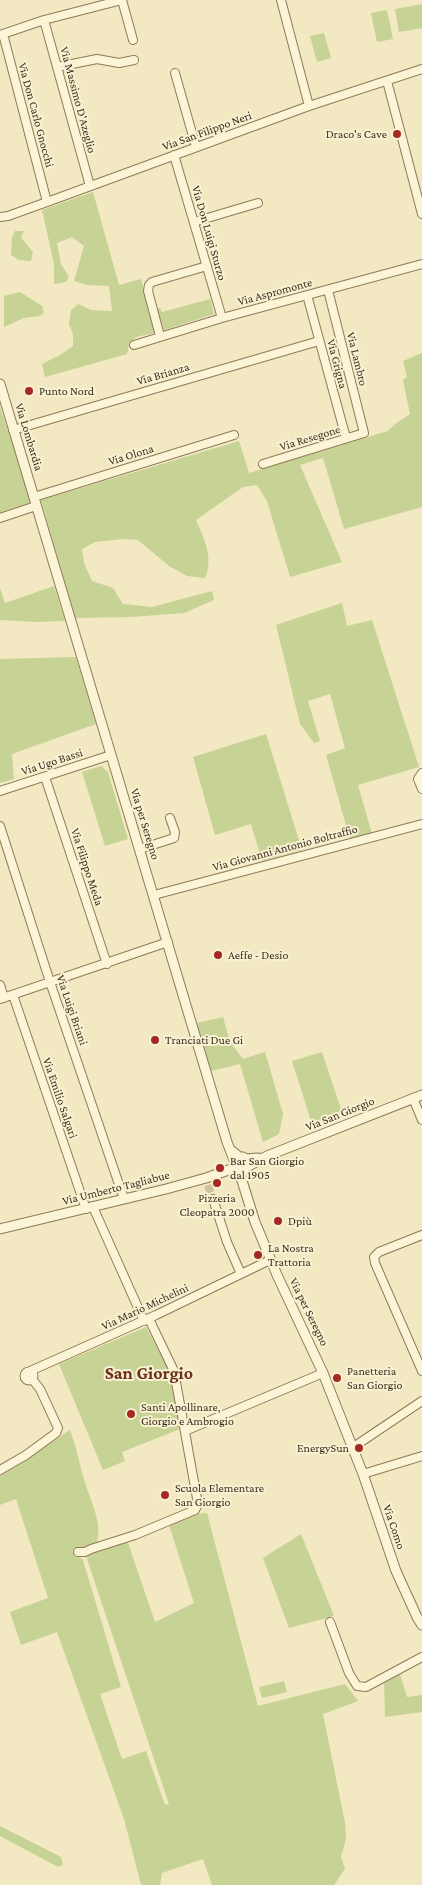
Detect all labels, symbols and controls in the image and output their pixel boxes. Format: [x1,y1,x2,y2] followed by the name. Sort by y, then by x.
[57,45,99,155] street label: Via Massimo D'Azeglio
[15,61,57,169] street label: Via Don Carlo Gnocchi
[160,108,254,154] street label: Via San Filippo Neri
[326,127,387,141] place label: Draco's Cave
[391,128,403,140] marker: Draco's Cave
[189,184,229,282] street label: Via Don Luigi Sturzo
[236,275,314,309] street label: Via Aspromonte
[343,331,371,387] street label: Via Lambro
[324,338,350,390] street label: Via Grigna
[135,360,191,388] street label: Via Brianza
[39,384,94,398] place label: Punto Nord
[23,385,35,397] marker: Punto Nord
[12,401,46,473] street label: Via Lombardia
[278,422,342,454] street label: Via Resegone
[107,441,155,469] street label: Via Olona
[19,745,85,779] street label: Via Ugo Bassi
[127,786,163,862] street label: Via per Seregno
[211,822,359,874] street label: Via Giovanni Antonio Boltraffio
[68,826,106,908] street label: Via Filippo Meda
[228,948,288,962] place label: Aeffe - Desio
[212,949,224,961] marker: Aeffe - Desio
[53,973,91,1047] street label: Via Luigi Briani
[165,1033,243,1047] place label: Tranciati Due Gi
[149,1034,161,1046] marker: Tranciati Due Gi
[39,1056,81,1140] street label: Via Emilio Salgari
[303,1094,377,1134] street label: Via San Giorgio
[230,1154,304,1182] place label: Bar San Giorgio dal 1905
[214,1162,226,1174] marker: Bar San Giorgio dal 1905
[61,1168,171,1208] street label: Via Umberto Tagliabue
[211,1177,223,1189] marker: Pizzeria Cleopatra 2000
[179,1191,255,1219] place label: Pizzeria Cleopatra 2000
[288,1214,312,1228] place label: Dpiù
[272,1215,284,1227] marker: Dpiù
[268,1241,314,1269] place label: La Nostra Trattoria
[252,1249,264,1261] marker: La Nostra Trattoria
[286,1276,332,1348] street label: Via per Seregno
[99,1281,191,1333] street label: Via Mario Michelini
[105,1362,193,1384] district label: San Giorgio
[347,1364,402,1392] place label: Panetteria San Giorgio
[331,1372,343,1384] marker: Panetteria San Giorgio
[141,1400,234,1428] place label: Santi Apollinare, Giorgio e Ambrogio
[125,1408,137,1420] marker: Santi Apollinare, Giorgio e Ambrogio
[297,1441,349,1455] place label: EnergySun
[353,1442,365,1454] marker: EnergySun
[175,1481,264,1509] place label: Scuola Elementare San Giorgio
[159,1489,171,1501] marker: Scuola Elementare San Giorgio
[380,1503,408,1551] street label: Via Como

